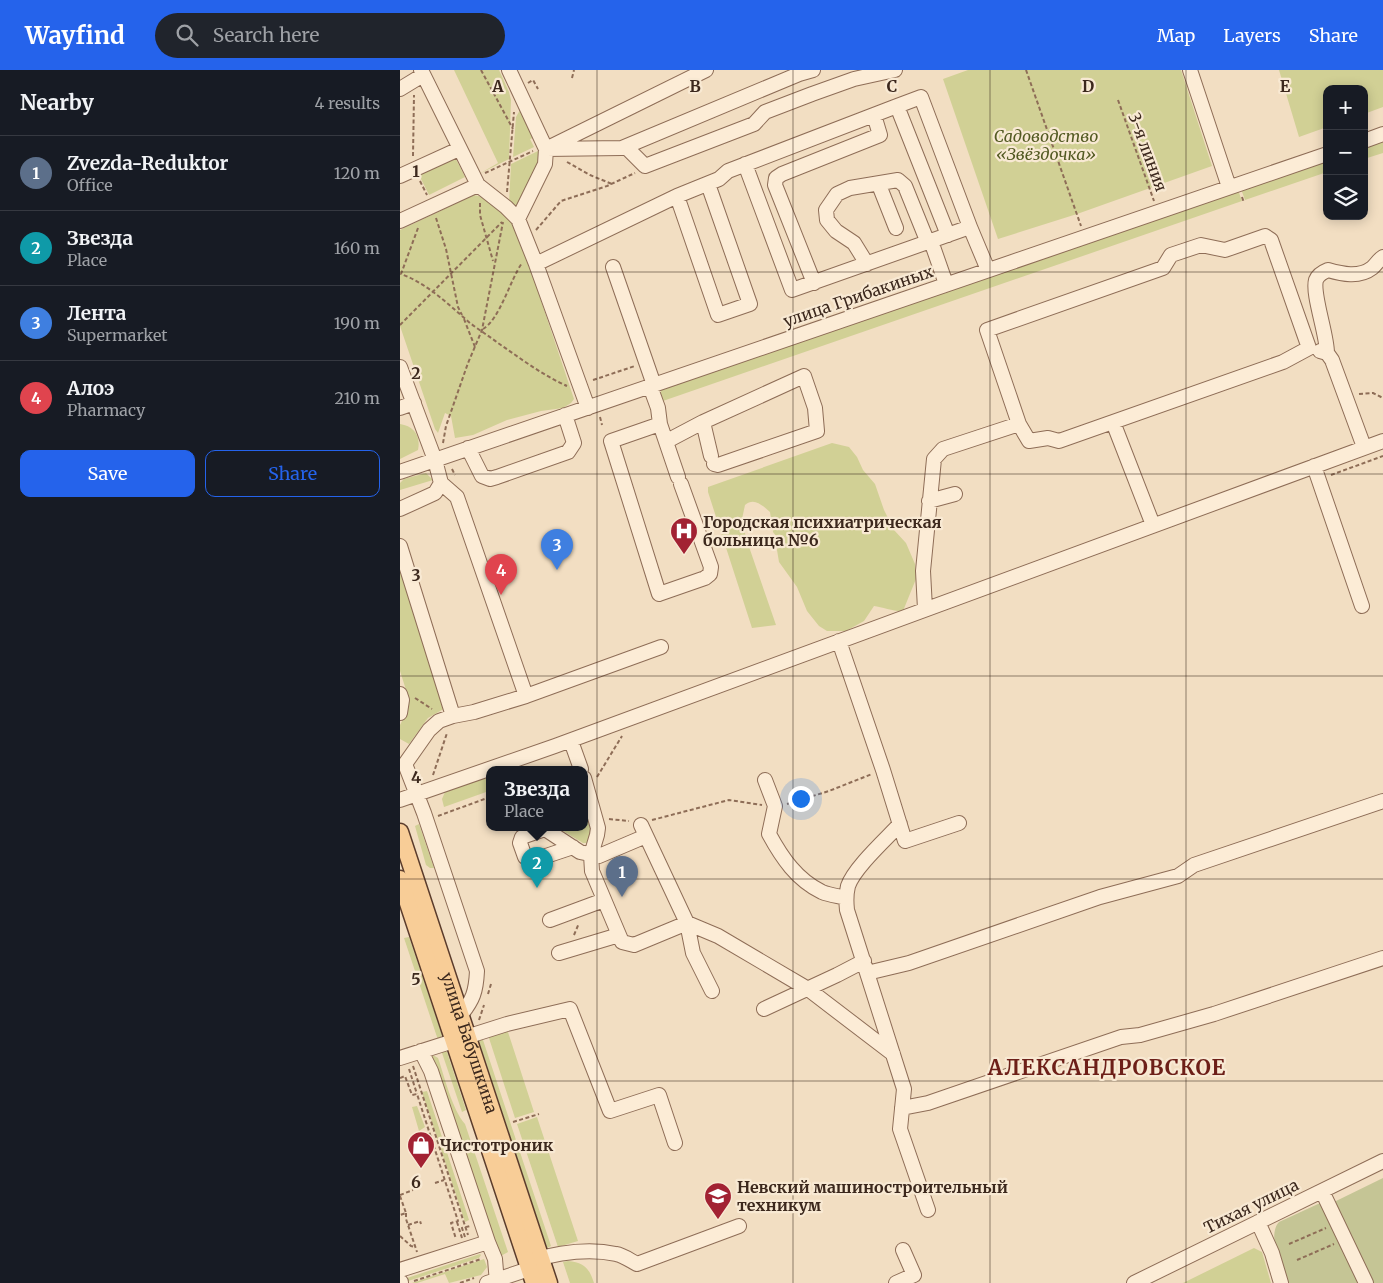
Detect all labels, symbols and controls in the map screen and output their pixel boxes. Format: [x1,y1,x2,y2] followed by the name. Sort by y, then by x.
[155,13,505,58] search box
[25,20,125,51] text: Wayfind
[173,21,201,49] icon: search
[213,23,319,47] text: Search here
[1157,24,1195,47] text: Map
[1223,24,1281,47] text: Layers
[1309,24,1358,47] text: Share
[491,76,504,96] text: A
[689,76,701,96] text: B
[887,76,897,96] text: C
[1082,76,1094,96] text: D
[1280,76,1291,96] text: E
[1323,85,1368,220] map controls
[1323,85,1368,130] button: +
[20,89,94,116] text: Nearby
[314,93,380,113] text: 4 results
[1125,110,1171,194] street label: 3-я линия
[994,126,1098,164] park label: Садоводство «Звёздочка»
[1323,130,1368,175] button: −
[67,151,228,175] text: Zvezda-Reduktor
[412,161,420,181] text: 1
[32,163,40,183] text: 1
[334,163,380,183] text: 120 m
[67,175,113,195] text: Office
[1323,175,1368,220] button: layers
[67,226,133,250] text: Звезда
[31,238,41,258] text: 2
[334,238,380,258] text: 160 m
[67,250,107,270] text: Place
[780,261,936,331] street label: улица Грибакиных
[67,301,126,325] text: Лента
[31,313,41,333] text: 3
[334,313,380,333] text: 190 m
[67,325,168,345] text: Supermarket
[411,363,421,383] text: 2
[67,376,114,400] text: Алоэ
[31,388,41,408] text: 4
[335,388,380,408] text: 210 m
[67,400,145,420] text: Pharmacy
[20,450,195,497] button: Save
[205,450,380,497] button: Share
[703,512,942,550] place label: Городская психиатрическая больница №6
[669,516,699,555] hospital icon: Городская психиатрическая больница №6
[541,529,573,570] pin: 3
[485,554,517,595] pin: 4
[411,565,421,585] text: 3
[486,766,588,831] popup
[411,767,421,787] text: 4
[504,777,570,801] text: Звезда
[788,786,814,812] your location
[504,801,544,821] text: Place
[521,847,553,888] pin: 2
[606,856,638,897] pin: 1
[411,969,421,989] text: 5
[437,970,502,1116] street label: улица Бабушкина
[987,1054,1226,1081] district label: АЛЕКСАНДРОВСКОЕ
[406,1130,436,1169] shop icon: Чистотроник
[440,1135,554,1155] place label: Чистотроник
[411,1172,421,1192] text: 6
[1200,1174,1302,1238] street label: Тихая улица
[737,1177,1008,1215] place label: Невский машиностроительный техникум
[703,1181,733,1220] school or university icon: Невский машиностроительный техникум

